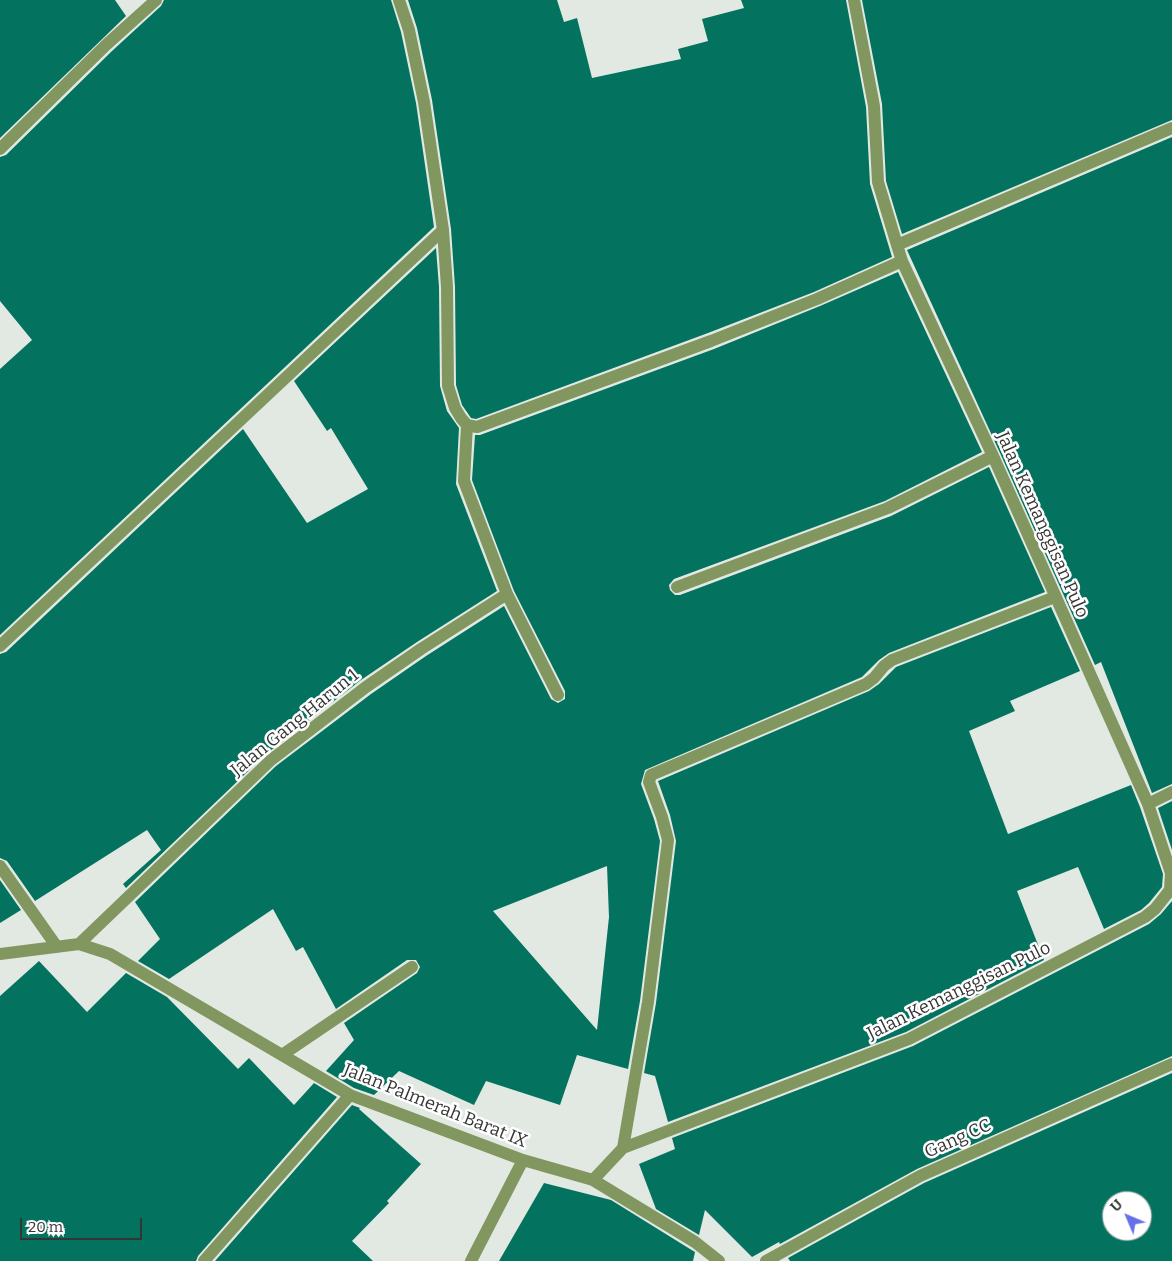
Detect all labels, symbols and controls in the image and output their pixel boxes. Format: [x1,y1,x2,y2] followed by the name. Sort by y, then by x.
[991,429,1093,621] street label: Jalan Kemanggisan Pulo
[227,665,363,781] street label: Jalan Gang Harun 1
[864,937,1054,1045] street label: Jalan Kemanggisan Pulo
[340,1059,530,1153] street label: Jalan Palmerah Barat IX
[921,1115,995,1163] street label: Gang CC
[1102,1191,1152,1241] north arrow
[1107,1196,1126,1215] text: U
[22,1208,145,1240] scale bar
[28,1218,63,1236] text: 20 m

